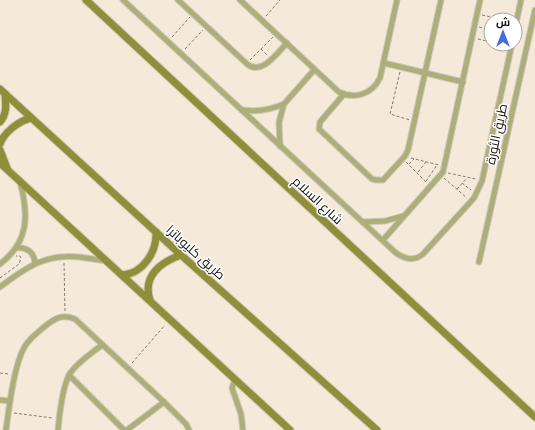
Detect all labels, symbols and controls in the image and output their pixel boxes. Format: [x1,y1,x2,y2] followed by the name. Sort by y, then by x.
[483,12,523,52] north arrow
[496,13,510,29] text: ش
[480,102,511,166] street label: طريق الثورة
[288,171,348,229] street label: شارع السلام
[163,220,230,283] street label: طريق كليوباترا

